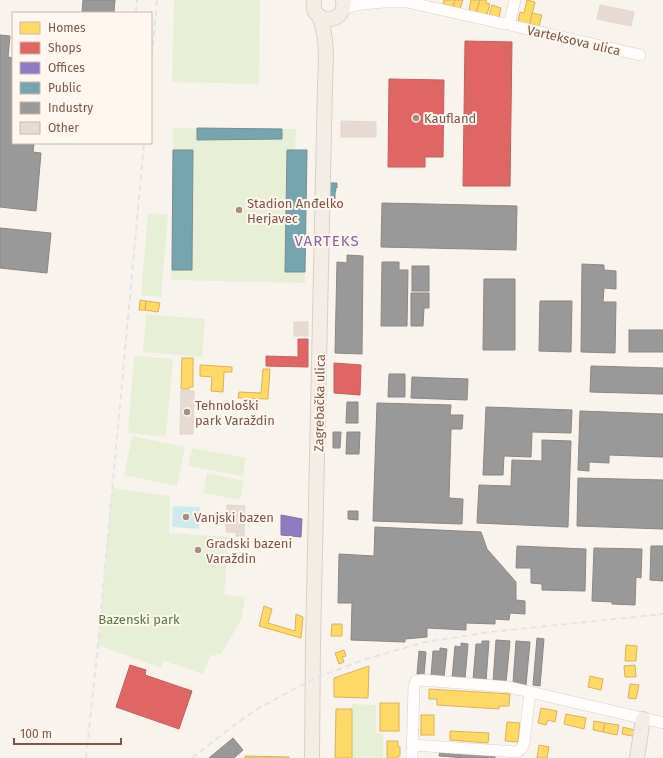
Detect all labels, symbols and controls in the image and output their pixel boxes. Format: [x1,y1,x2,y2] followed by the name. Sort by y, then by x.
[12,12,152,144] legend
[48,21,86,35] text: Homes
[526,22,622,59] street label: Varteksova ulica
[48,41,82,55] text: Shops
[48,61,85,75] text: Offices
[48,81,82,95] text: Public
[48,101,93,115] text: Industry
[424,111,476,126] place label: Kaufland
[411,113,421,123] marker: Kaufland
[48,121,79,135] text: Other
[247,196,344,226] place label: Stadion Anđelko Herjavec
[234,205,244,215] marker: Stadion Anđelko Herjavec
[294,232,360,250] district label: VARTEKS
[311,354,328,452] street label: Zagrebačka ulica
[195,398,275,428] place label: Tehnološki park Varaždin
[182,407,192,417] marker: Tehnološki park Varaždin
[194,510,274,525] place label: Vanjski bazen
[181,512,191,522] marker: Vanjski bazen
[206,536,292,566] place label: Gradski bazeni Varaždin
[193,545,203,555] marker: Gradski bazeni Varaždin
[98,612,180,627] park label: Bazenski park
[14,720,121,746] scale bar
[20,727,52,741] text: 100 m

